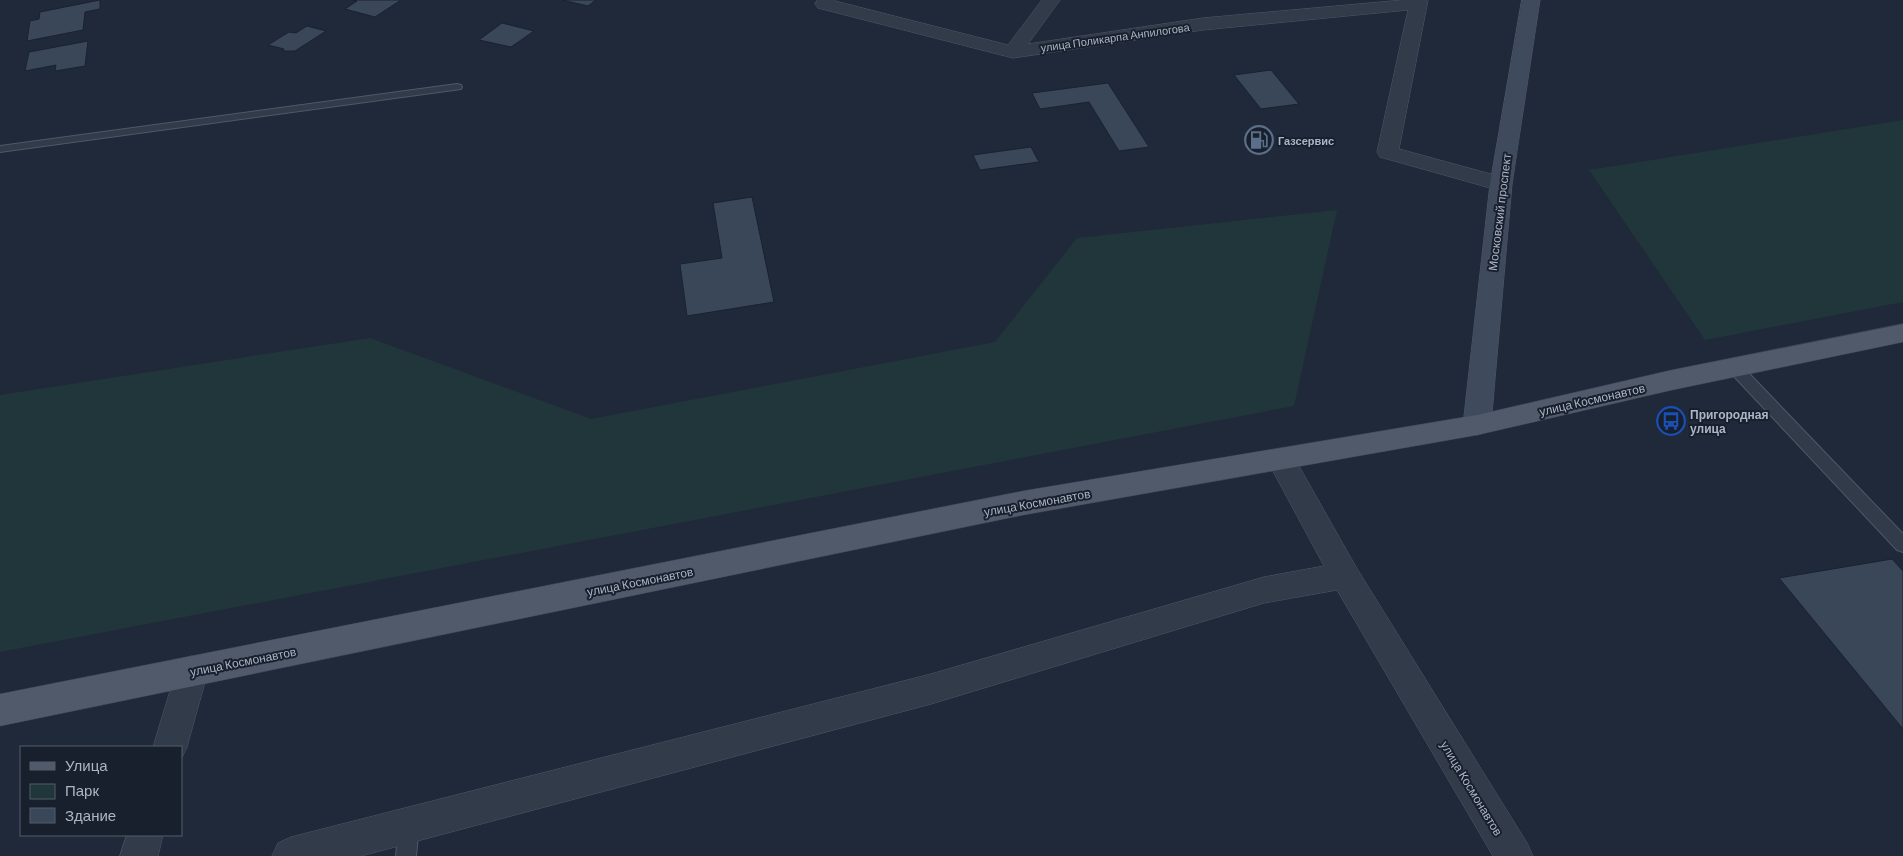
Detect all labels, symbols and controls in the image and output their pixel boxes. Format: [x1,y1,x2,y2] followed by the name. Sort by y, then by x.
[1040,20,1191,54] street label: улица Поликарпа Анпилогова
[1244,125,1274,155] fuel station icon: Газсервис
[1278,134,1334,147] place label: Газсервис
[1485,152,1514,272] street label: Московский проспект
[1538,380,1646,419] street label: улица Космонавтов
[1656,406,1686,436] bus stop icon: Пригородная улица
[1690,407,1769,436] place label: Пригородная улица
[983,486,1091,519] street label: улица Космонавтов
[586,564,694,599] street label: улица Космонавтов
[189,644,297,679] street label: улица Космонавтов
[1437,738,1506,838] street label: улица Космонавтов
[20,746,182,836] legend
[65,756,108,774] text: Улица
[65,781,99,799] text: Парк
[65,806,116,824] text: Здание

